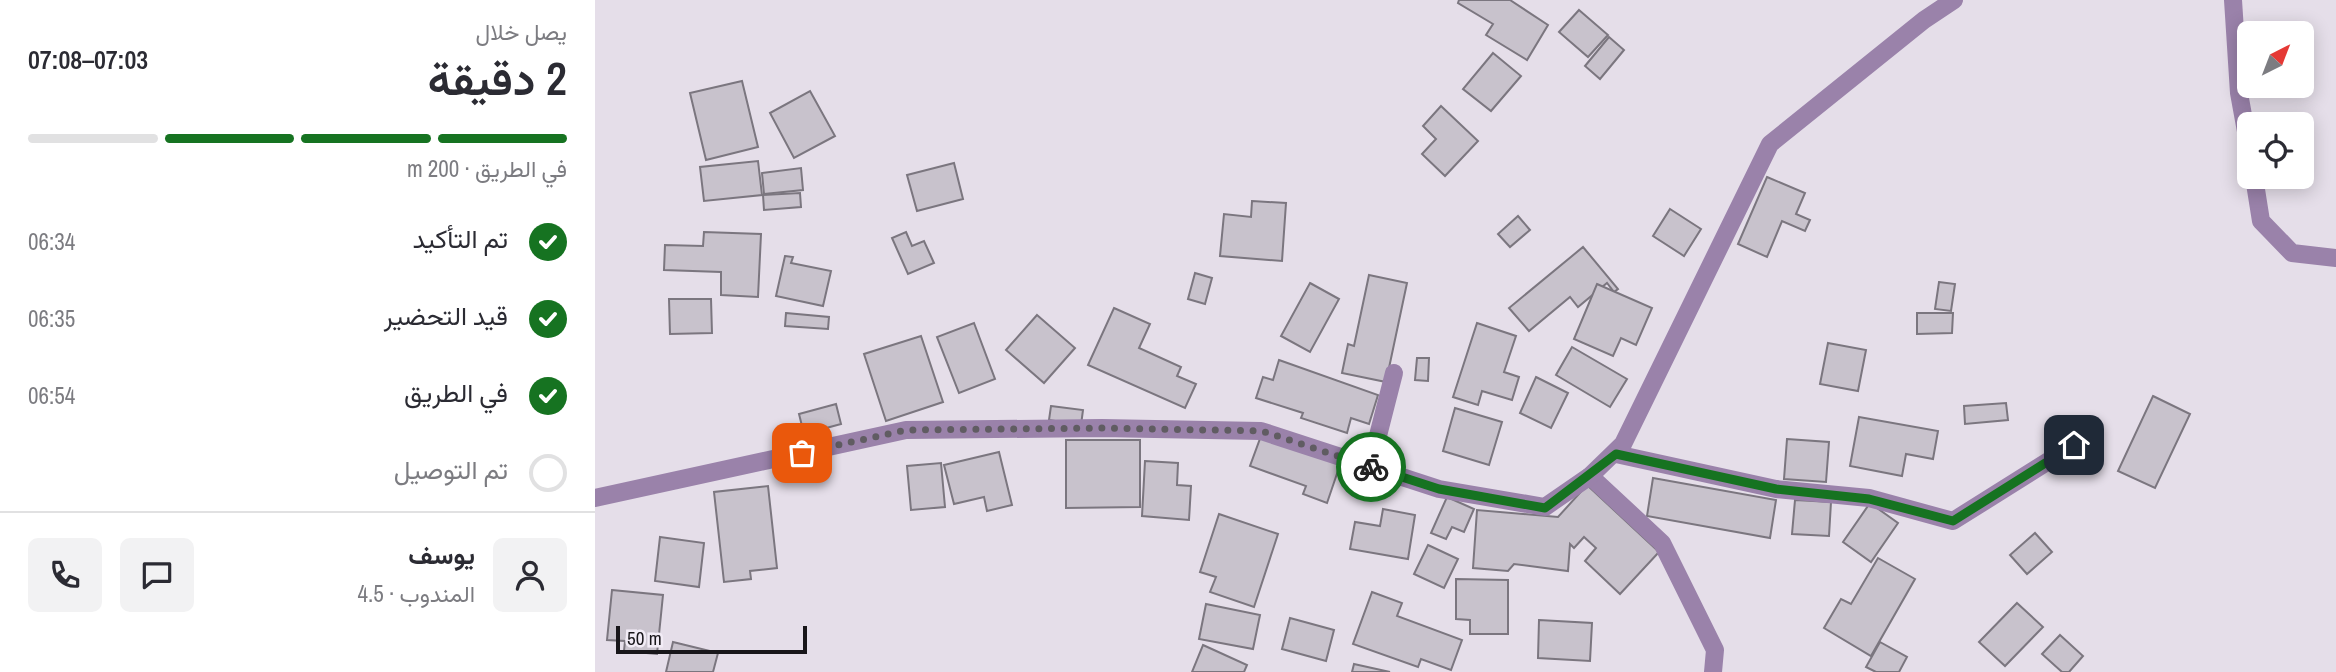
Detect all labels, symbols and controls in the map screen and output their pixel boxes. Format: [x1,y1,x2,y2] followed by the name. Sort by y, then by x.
[475,16,567,47] text: يصل خلال
[2237,21,2313,98] north arrow
[2237,21,2314,189] map controls
[28,42,148,77] text: 07:03–07:08
[428,47,567,109] text: 2 دقيقة
[2237,112,2314,189] button: locate
[407,153,567,184] text: في الطريق · 200 m
[413,221,508,256] text: تم التأكيد
[529,223,567,261] icon: check
[28,226,75,257] text: 06:34
[384,298,508,333] text: قيد التحضير
[529,300,567,338] icon: check
[28,303,75,334] text: 06:35
[404,375,508,410] text: في الطريق
[529,377,567,415] icon: check
[28,380,75,411] text: 06:54
[2044,415,2104,475] pin
[772,423,832,483] pin
[2055,426,2093,464] icon: home
[1336,432,1406,502] courier
[783,434,821,472] icon: bag
[1352,448,1390,486] icon: bike
[394,452,508,487] text: تم التوصيل
[408,537,475,572] text: يوسف
[28,538,102,612] button: phone
[120,538,194,612] button: chat
[493,538,567,612] button: person
[358,578,475,609] text: المندوب · 4.5
[616,623,807,655] scale bar
[627,625,662,651] text: 50 m

